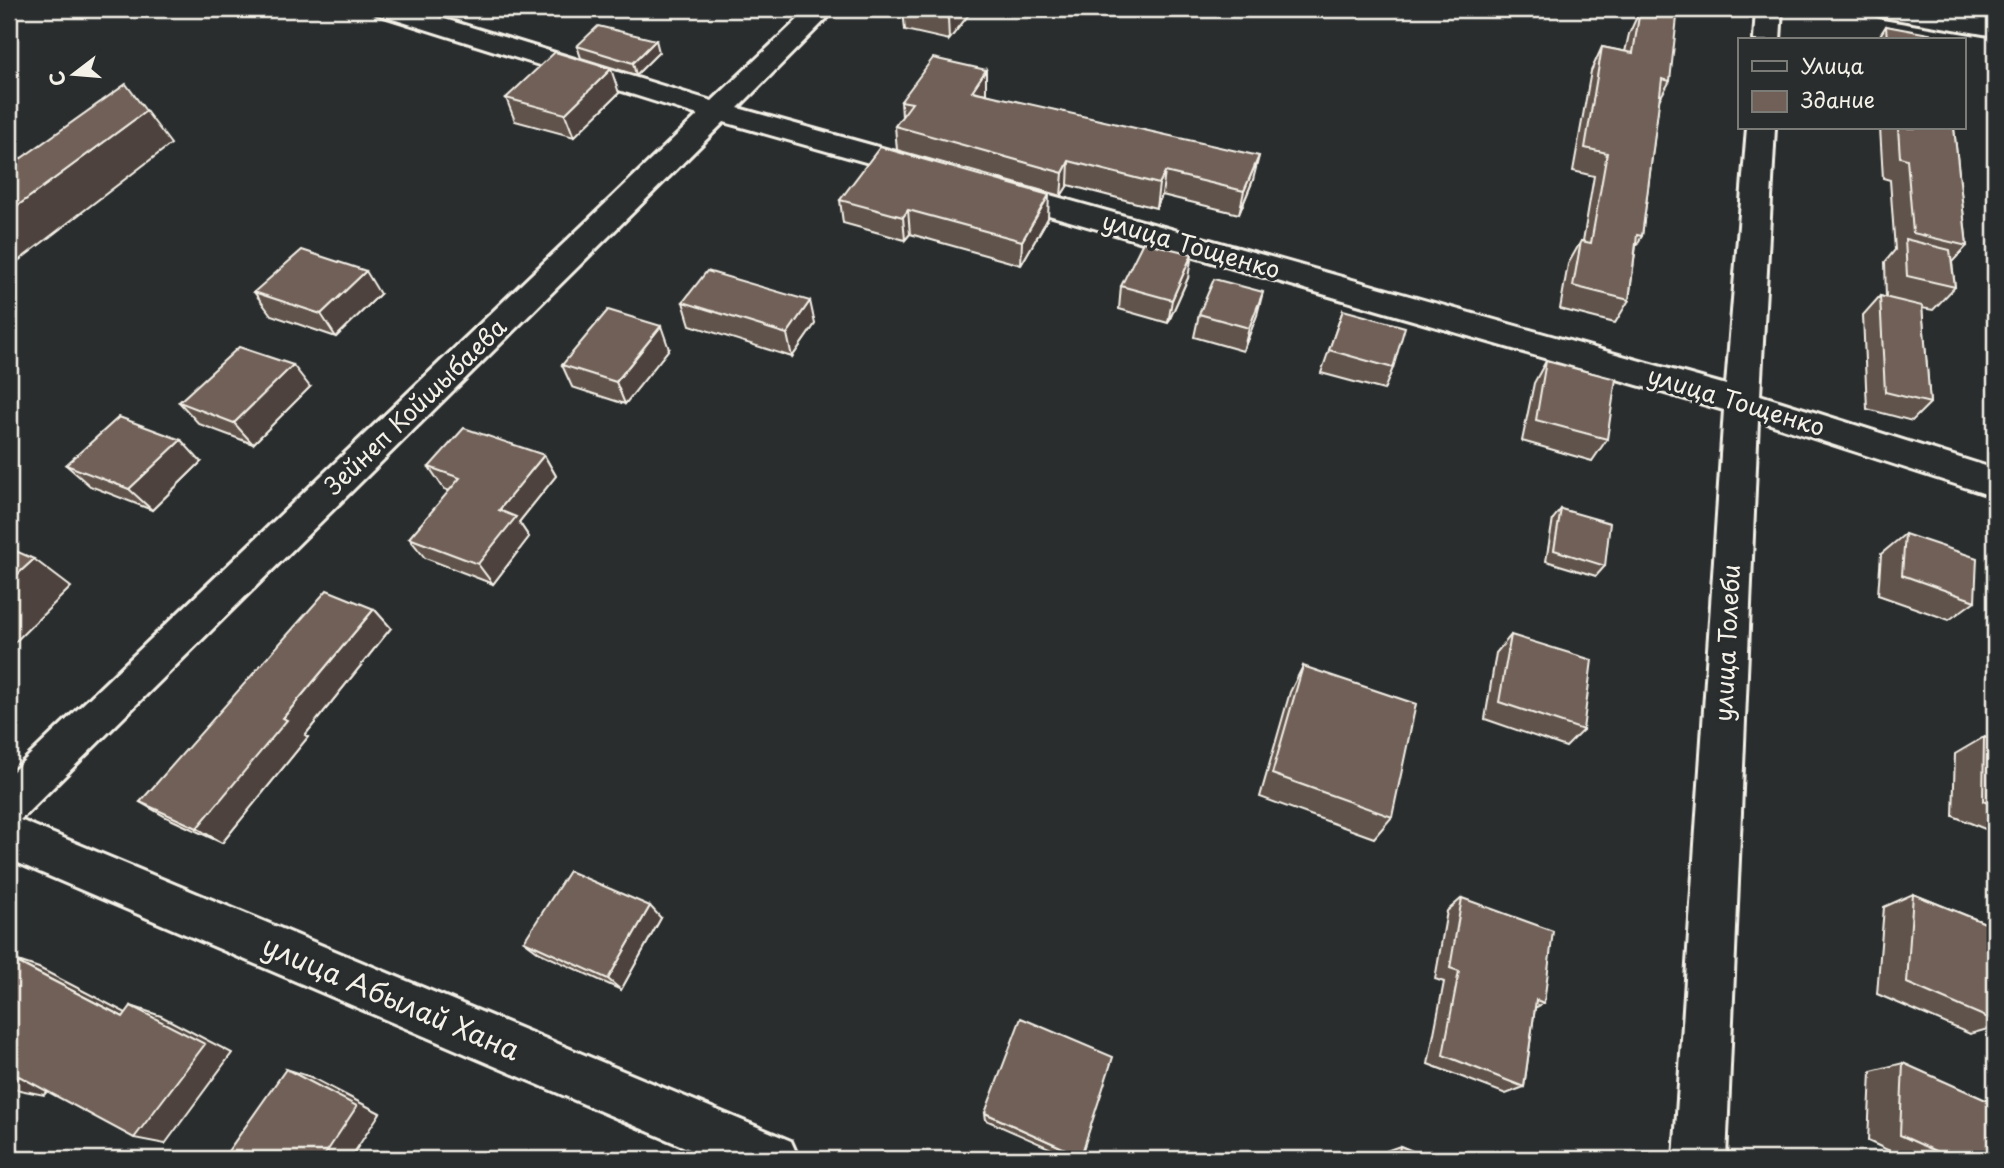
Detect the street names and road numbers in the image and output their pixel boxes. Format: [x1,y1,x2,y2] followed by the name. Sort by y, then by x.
[1098,201,1285,287] street label: улица Тощенко
[315,309,514,502] street label: Зейнеп Койшыбаева
[1644,356,1830,444] street label: улица Тощенко
[1704,563,1748,722] street label: улица Толеби
[256,923,527,1070] street label: улица Абылай Хана

